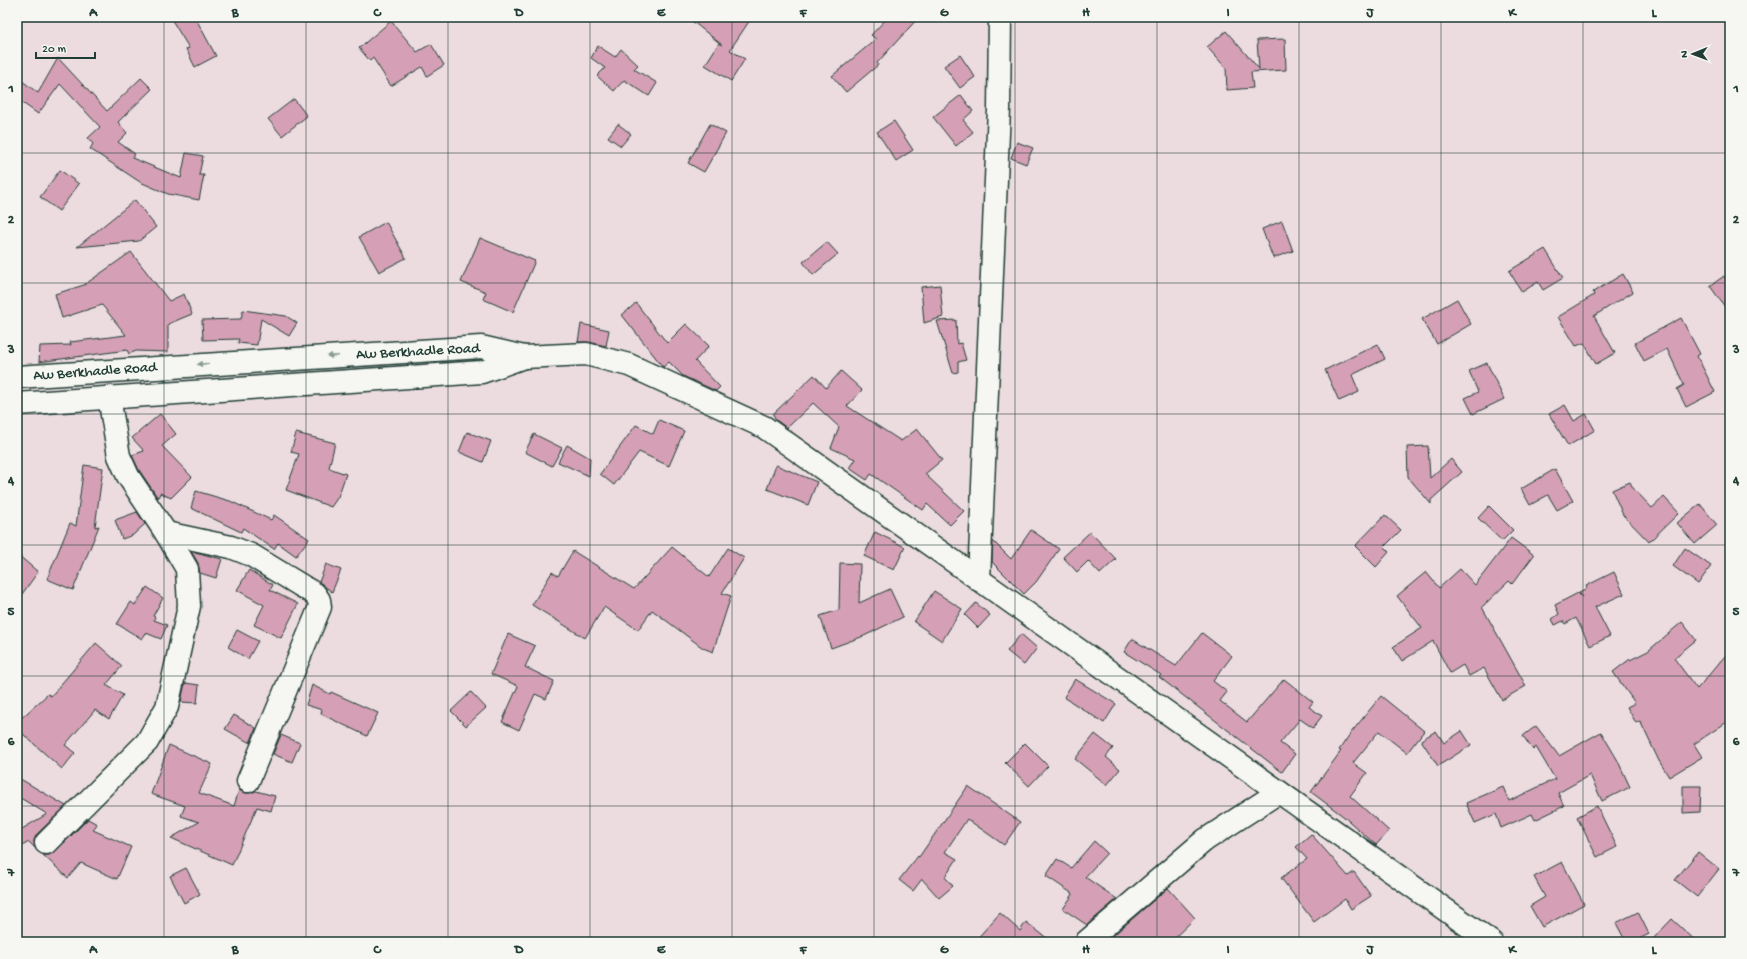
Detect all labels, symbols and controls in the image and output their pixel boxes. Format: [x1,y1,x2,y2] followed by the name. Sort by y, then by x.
[88,6,98,21] text: A
[231,6,240,21] text: B
[372,6,382,21] text: C
[514,6,524,21] text: D
[657,6,666,21] text: E
[799,6,808,21] text: F
[940,6,949,21] text: G
[1082,6,1090,21] text: H
[1226,6,1230,21] text: I
[1366,6,1375,21] text: J
[1507,6,1517,21] text: K
[1652,6,1658,21] text: L
[36,34,95,60] scale bar
[1673,34,1713,74] north arrow
[42,43,67,57] text: 20 m
[1679,50,1691,58] text: N
[7,82,14,97] text: 1
[1732,82,1739,97] text: 1
[8,213,15,228] text: 2
[1733,213,1740,228] text: 2
[356,340,482,364] street label: Aw Berkhadle Road
[7,343,15,358] text: 3
[1732,343,1740,358] text: 3
[327,353,339,360] one-way arrow
[33,359,159,385] street label: Aw Berkhadle Road
[197,361,209,368] one-way arrow
[7,474,15,489] text: 4
[1732,474,1740,489] text: 4
[8,605,15,620] text: 5
[1733,605,1740,620] text: 5
[8,735,15,750] text: 6
[1733,735,1740,750] text: 6
[7,866,16,881] text: 7
[1732,866,1741,881] text: 7
[88,943,98,958] text: A
[231,943,240,958] text: B
[372,943,382,958] text: C
[514,943,524,958] text: D
[657,943,666,958] text: E
[799,943,808,958] text: F
[940,943,949,958] text: G
[1082,943,1090,958] text: H
[1226,943,1230,958] text: I
[1366,943,1375,958] text: J
[1507,943,1517,958] text: K
[1652,943,1658,958] text: L

